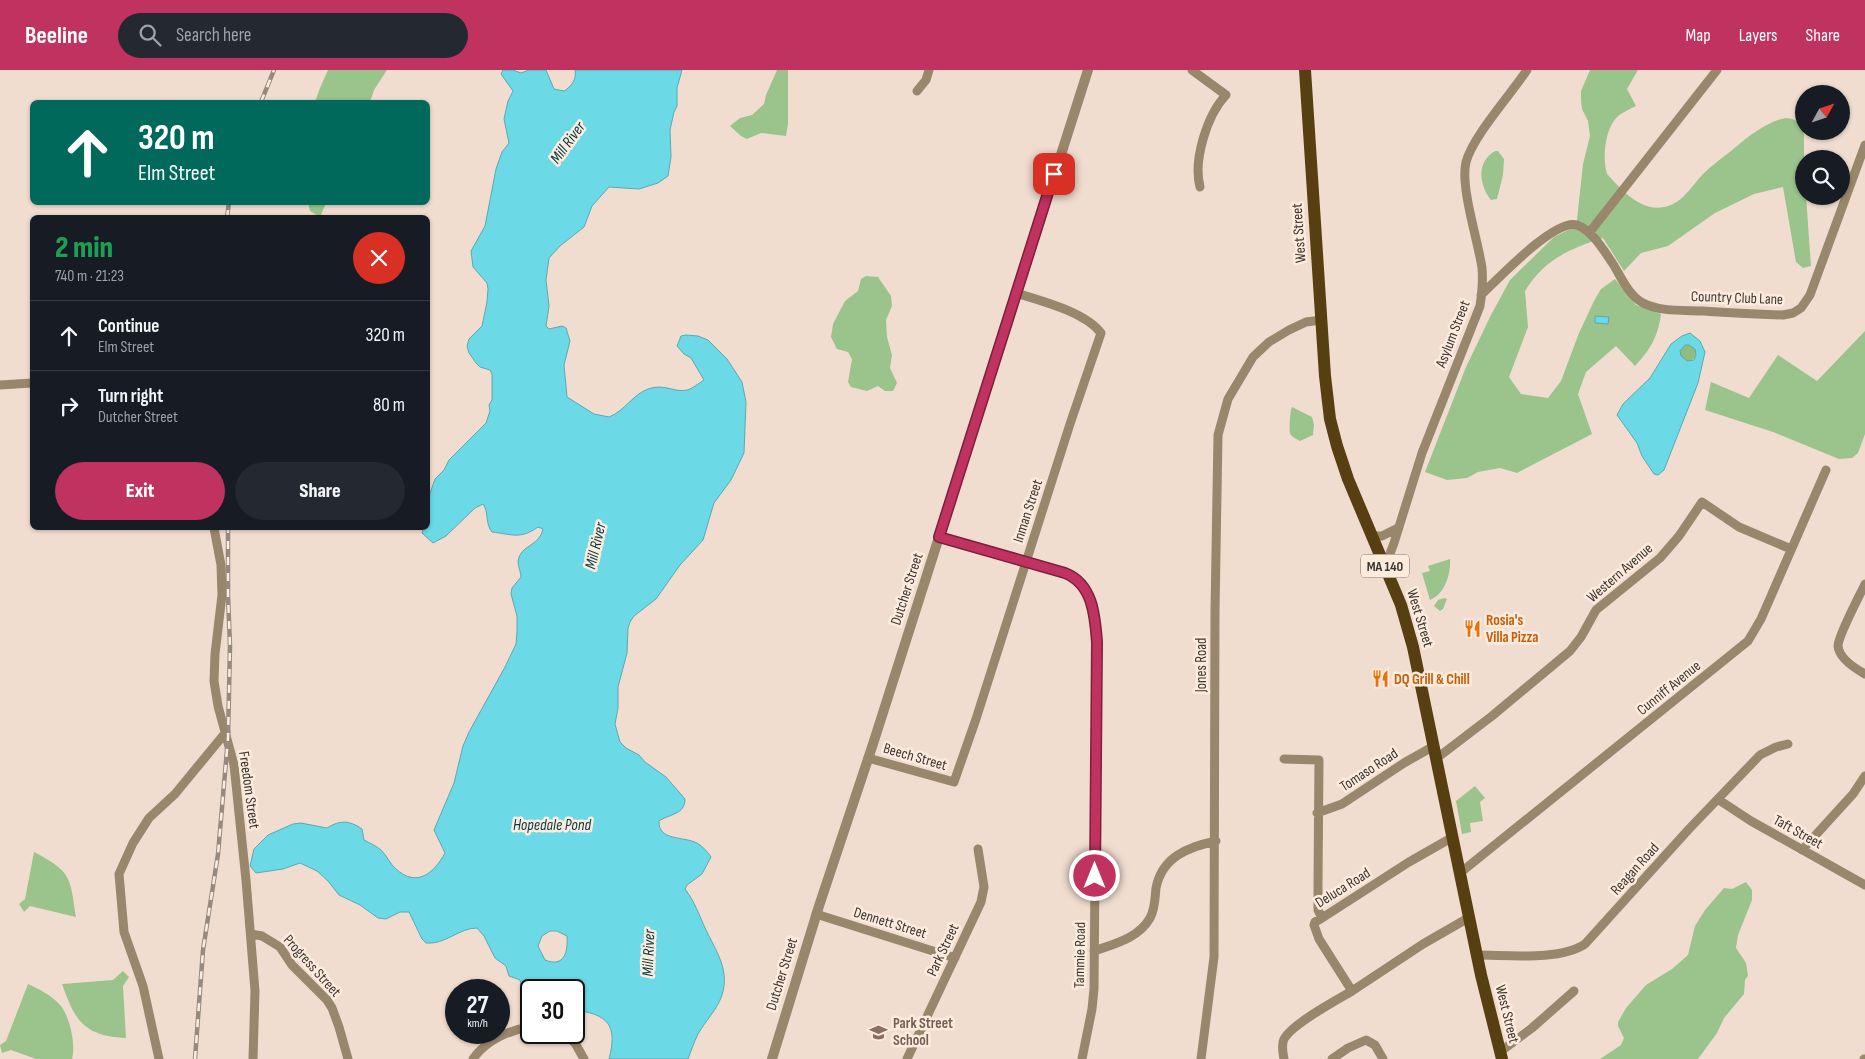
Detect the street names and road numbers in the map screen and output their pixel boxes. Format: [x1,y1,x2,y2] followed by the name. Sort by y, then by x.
[1287,202,1311,263] street label: West Street
[1691,287,1783,309] street label: Country Club Lane
[1431,297,1475,371] street label: Asylum Street
[1009,477,1047,545] street label: Inman Street
[1583,539,1657,607] street label: Western Avenue
[886,550,928,628] street label: Dutcher Street
[1361,554,1409,578] road number: MA 140
[1402,587,1438,650] street label: West Street
[1192,638,1211,693] street label: Jones Road
[1633,656,1705,720] street label: Cunniff Avenue
[881,739,949,775] street label: Beech Street
[1336,744,1402,796] street label: Tomaso Road
[234,750,264,830] street label: Freedom Street
[1770,811,1827,854] street label: Taft Street
[1607,839,1663,899] street label: Reagan Road
[1312,864,1374,912] street label: Deluca Road
[851,903,929,943] street label: Dennett Street
[923,920,964,979] street label: Park Street
[1070,922,1090,988] street label: Tammie Road
[279,931,345,1001] street label: Progress Street
[762,935,802,1013] street label: Dutcher Street
[1491,983,1524,1046] street label: West Street

